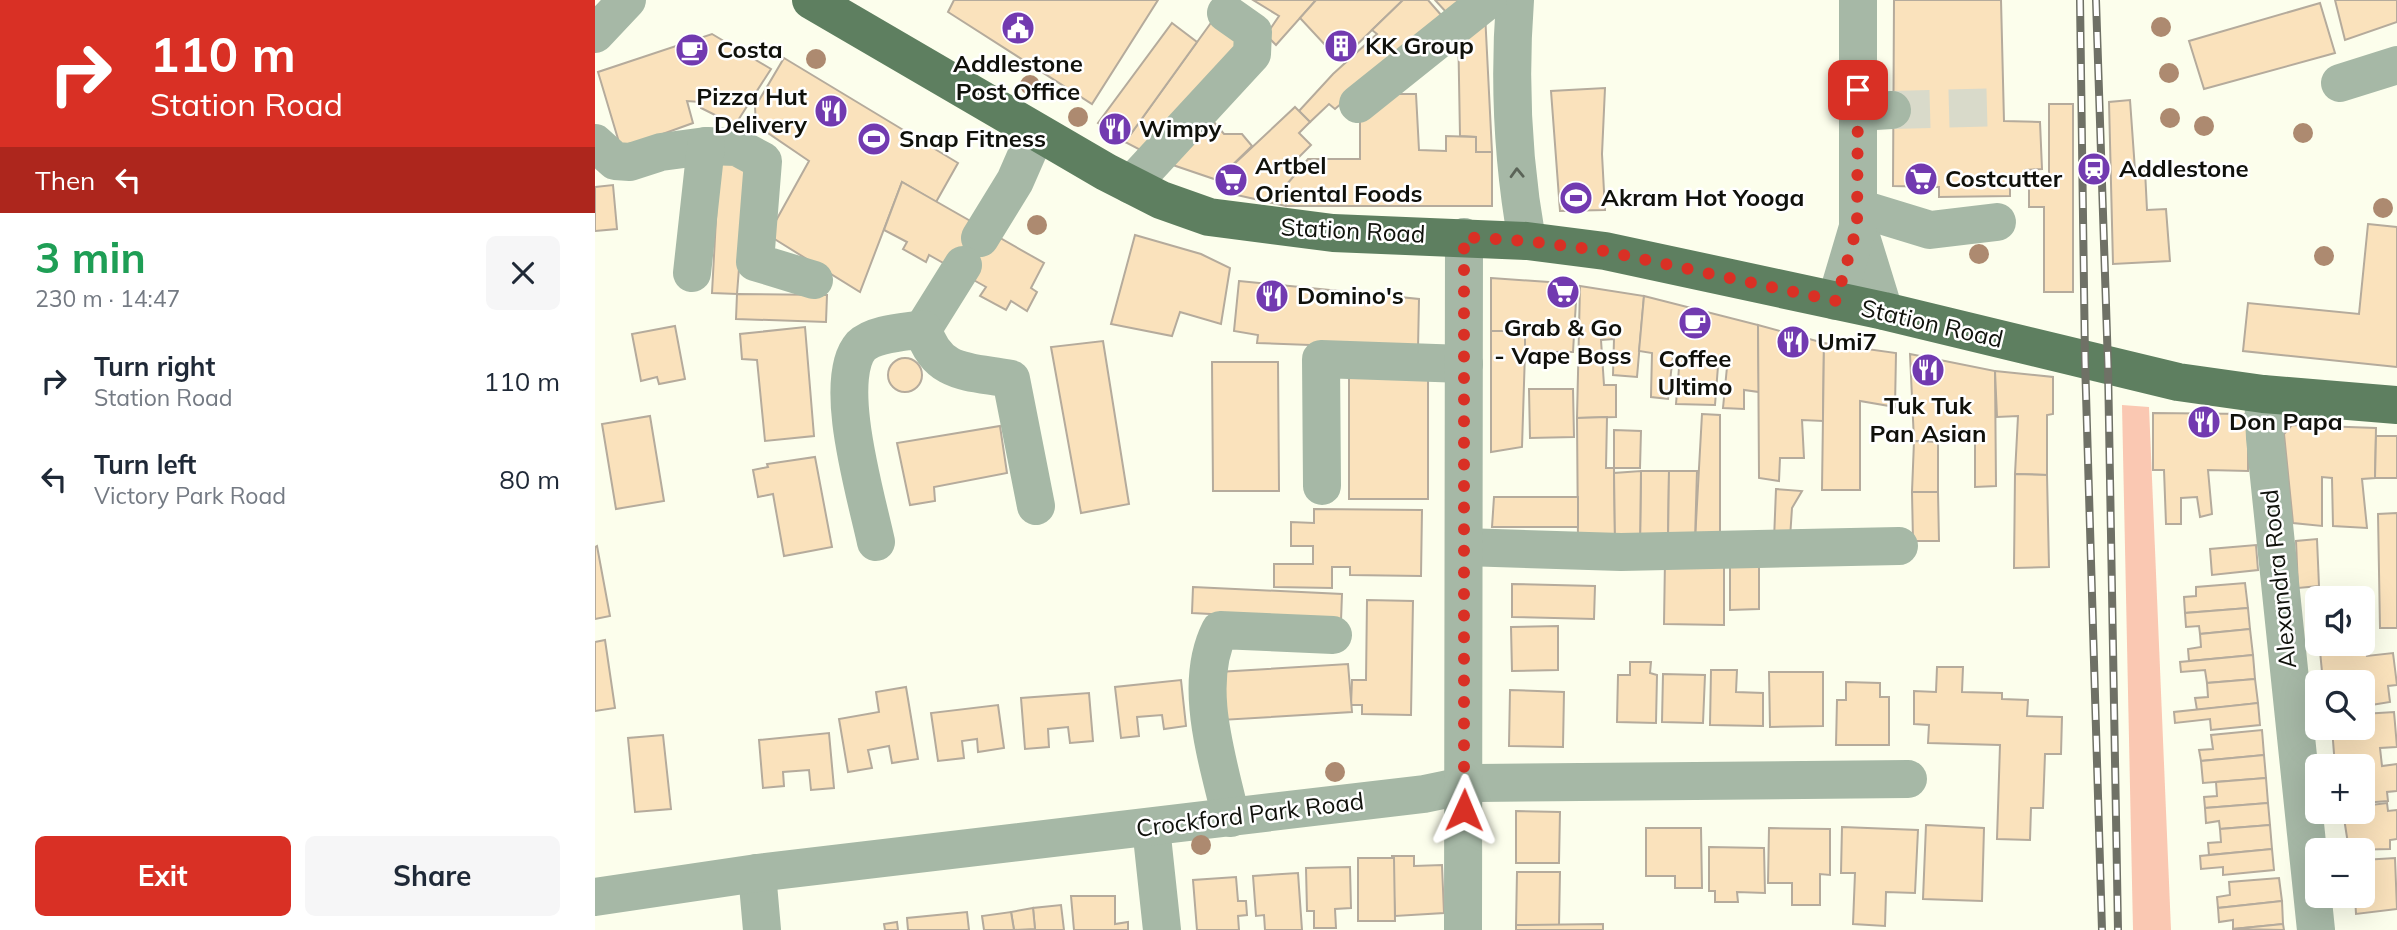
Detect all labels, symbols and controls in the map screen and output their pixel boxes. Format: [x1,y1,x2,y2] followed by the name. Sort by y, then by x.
[999,9,1037,47] public building icon: Addlestone Post Office
[150,23,296,84] text: 110 m
[1322,27,1360,65] building icon: KK Group
[35,28,126,119] icon: right
[1365,30,1474,60] place label: KK Group
[673,31,711,69] cafe icon: Costa
[717,34,783,64] place label: Costa
[953,48,1083,106] place label: Addlestone Post Office
[1828,60,1888,120] pin
[1839,71,1877,109] icon: arrive
[696,81,808,139] place label: Pizza Hut Delivery
[150,84,343,124] text: Station Road
[812,92,850,130] restaurant icon: Pizza Hut Delivery
[1096,110,1134,148] restaurant icon: Wimpy
[1139,113,1222,143] place label: Wimpy
[855,120,893,158] sports icon: Snap Fitness
[899,123,1046,153] place label: Snap Fitness
[1255,150,1423,208] place label: Artbel Oriental Foods
[2075,150,2113,188] station icon: Addlestone
[2119,153,2249,183] place label: Addlestone
[1902,160,1940,198] supermarket icon: Costcutter
[109,161,147,199] icon: left
[1212,161,1250,199] supermarket icon: Artbel Oriental Foods
[1945,163,2063,193] place label: Costcutter
[35,164,95,197] text: Then
[1510,167,1525,178] one-way arrow
[1557,179,1595,217] sports icon: Akram Hot Yooga
[1601,182,1804,212] place label: Akram Hot Yooga
[1280,211,1426,249] street label: Station Road
[35,231,146,284] text: 3 min
[486,236,560,310] button: close
[1544,273,1582,311] supermarket icon: Grab & Go - Vape Boss
[1253,277,1291,315] restaurant icon: Domino's
[1297,280,1404,310] place label: Domino's
[35,284,180,313] text: 230 m · 14:47
[1858,292,2006,354] street label: Station Road
[1676,304,1714,342] cafe icon: Coffee Ultimo
[1494,312,1632,370] place label: Grab & Go - Vape Boss
[1774,323,1812,361] restaurant icon: Umi7
[1817,326,1877,356] place label: Umi7
[1657,343,1733,401] place label: Coffee Ultimo
[94,350,215,383] text: Turn right
[1909,351,1947,389] restaurant icon: Tuk Tuk Pan Asian
[35,362,73,400] icon: right
[484,365,560,398] text: 110 m
[94,383,233,412] text: Station Road
[1870,390,1986,448] place label: Tuk Tuk Pan Asian
[2185,403,2223,441] restaurant icon: Don Papa
[2229,406,2343,436] place label: Don Papa
[94,448,196,481] text: Turn left
[35,460,73,498] icon: left
[499,463,560,496] text: 80 m
[94,481,286,510] text: Victory Park Road
[2254,488,2302,670] street label: Alexandra Road
[2305,586,2375,908] map controls
[2305,586,2375,656] button: sound
[2305,670,2375,740] button: search
[2305,754,2375,824] button: +
[1427,773,1501,847] position arrow
[1134,785,1365,843] street label: Crockford Park Road
[35,836,291,916] button: Exit
[305,836,560,916] button: Share
[2305,838,2375,908] button: −

